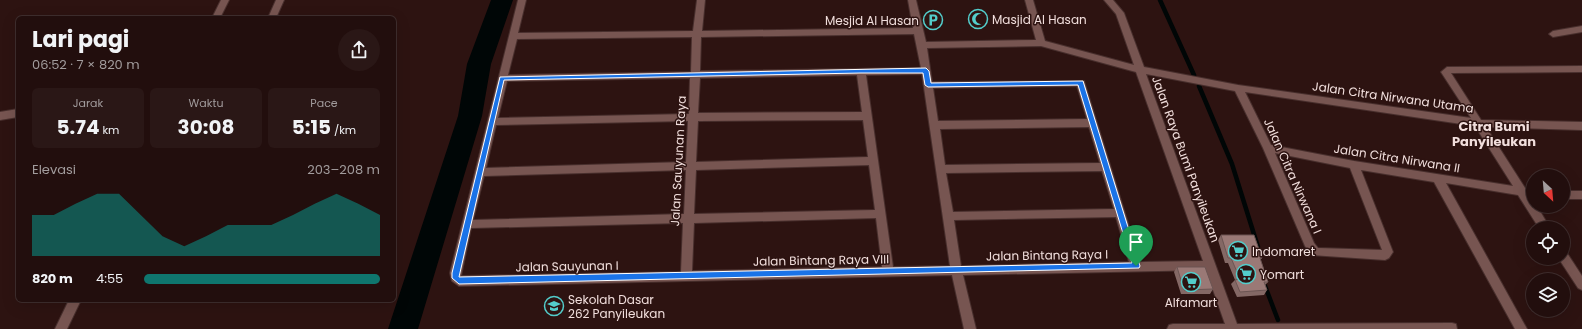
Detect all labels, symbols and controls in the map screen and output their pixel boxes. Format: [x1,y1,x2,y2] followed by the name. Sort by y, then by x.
[967,8,989,30] mosque icon: Masjid Al Hasan
[922,9,944,31] parking icon: Mesjid Al Hasan
[992,11,1087,28] place label: Masjid Al Hasan
[825,12,919,29] place label: Mesjid Al Hasan
[32,24,129,55] text: Lari pagi
[338,29,380,71] button: share
[32,55,140,74] text: 06:52 · 7 × 820 m
[1148,73,1224,245] street label: Jalan Raya Bumi Panyileukan
[1311,77,1475,117] street label: Jalan Citra Nirwana Utama
[73,95,103,111] text: Jarak
[189,95,223,111] text: Waktu
[310,95,338,111] text: Pace
[666,95,690,227] street label: Jalan Sauyunan Raya
[57,113,99,141] text: 5.74
[178,113,234,141] text: 30:08
[292,113,331,141] text: 5:15
[1260,116,1326,236] street label: Jalan Citra Nirwana I
[1452,117,1536,151] district label: Citra Bumi Panyileukan
[99,122,119,138] text: km
[331,122,356,138] text: /km
[1333,140,1461,176] street label: Jalan Citra Nirwana II
[32,160,76,179] text: Elevasi
[307,160,380,179] text: 203–208 m
[1526,169,1570,213] north arrow
[1526,169,1570,317] map controls
[1526,221,1570,265] button: locate
[1119,225,1153,266] pin
[1125,231,1147,253] icon: arrive
[1227,240,1249,262] supermarket icon: Indomaret
[1252,243,1315,260] place label: Indomaret
[986,245,1108,265] street label: Jalan Bintang Raya I
[753,250,889,270] street label: Jalan Bintang Raya VIII
[515,257,619,275] street label: Jalan Sauyunan I
[1235,263,1257,285] supermarket icon: Yomart
[1260,266,1304,283] place label: Yomart
[32,269,73,288] text: 820 m
[96,269,123,288] text: 4:55
[1180,271,1202,293] supermarket icon: Alfamart
[1526,273,1570,317] button: layers
[568,291,665,322] place label: Sekolah Dasar 262 Panyileukan
[1165,294,1217,311] place label: Alfamart
[543,295,565,317] school or university icon: Sekolah Dasar 262 Panyileukan

